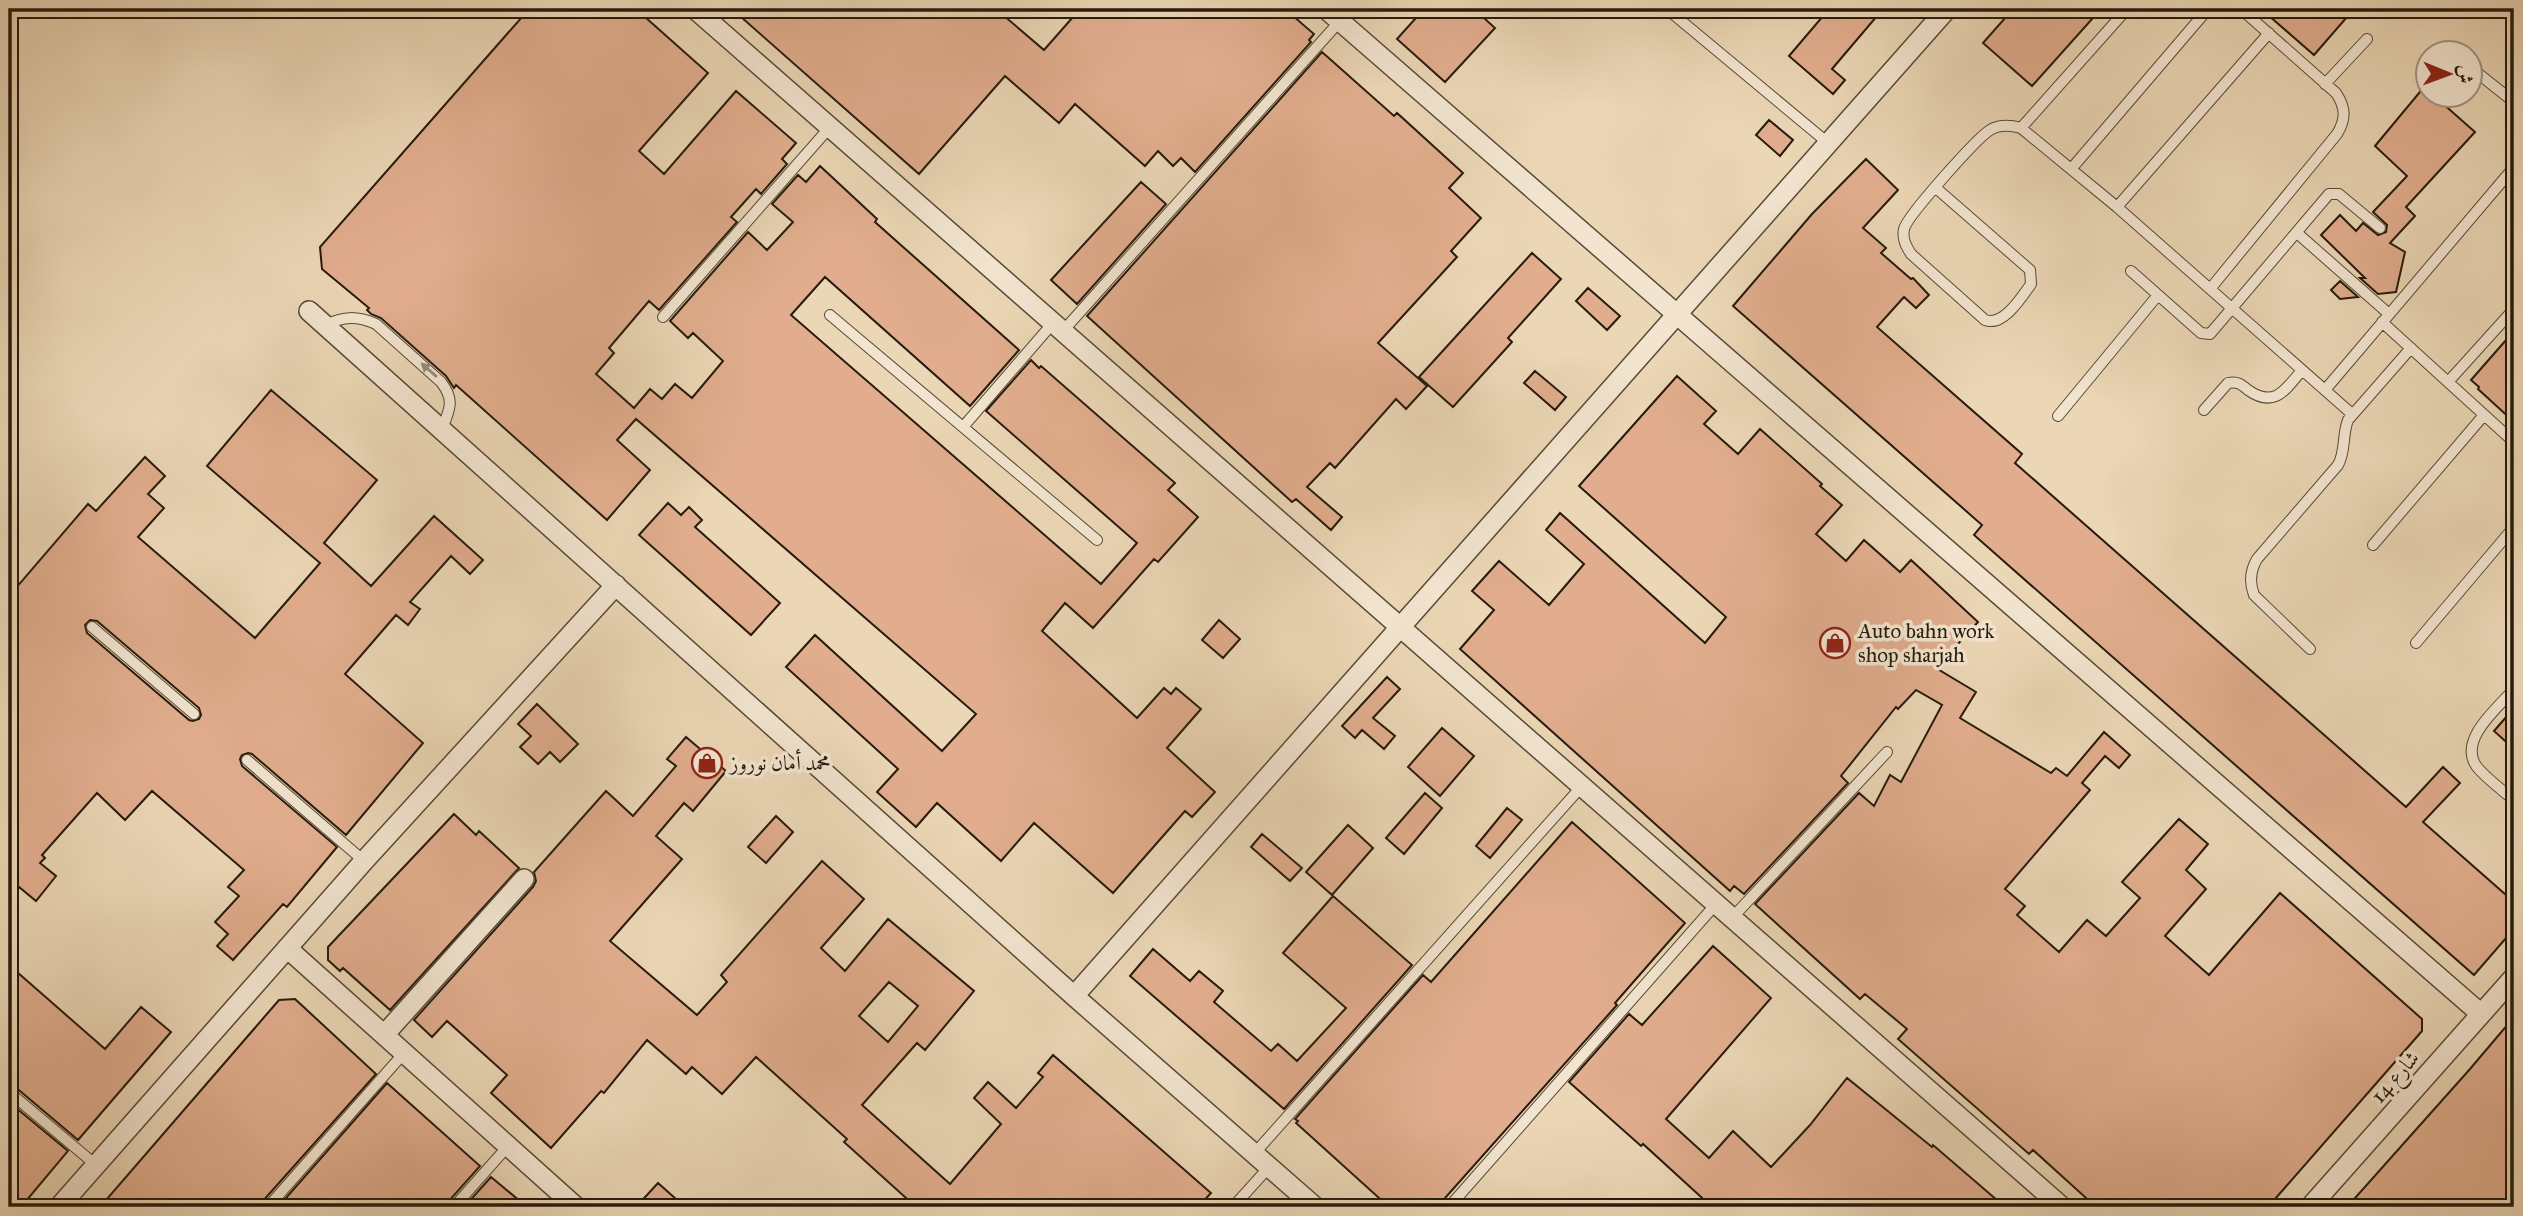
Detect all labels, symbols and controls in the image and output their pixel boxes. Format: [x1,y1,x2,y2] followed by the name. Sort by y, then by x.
[2414,38,2484,108] north arrow
[2454,65,2477,84] text: ش
[420,363,437,378] one-way arrow
[1857,618,1994,668] place label: Auto bahn work shop sharjah
[1818,626,1852,660] shop icon: Auto bahn work shop sharjah
[690,746,724,780] shop icon: محمد أمان نوروز
[728,748,831,776] place label: محمد أمان نوروز
[2365,1045,2429,1112] street label: شارع 14

